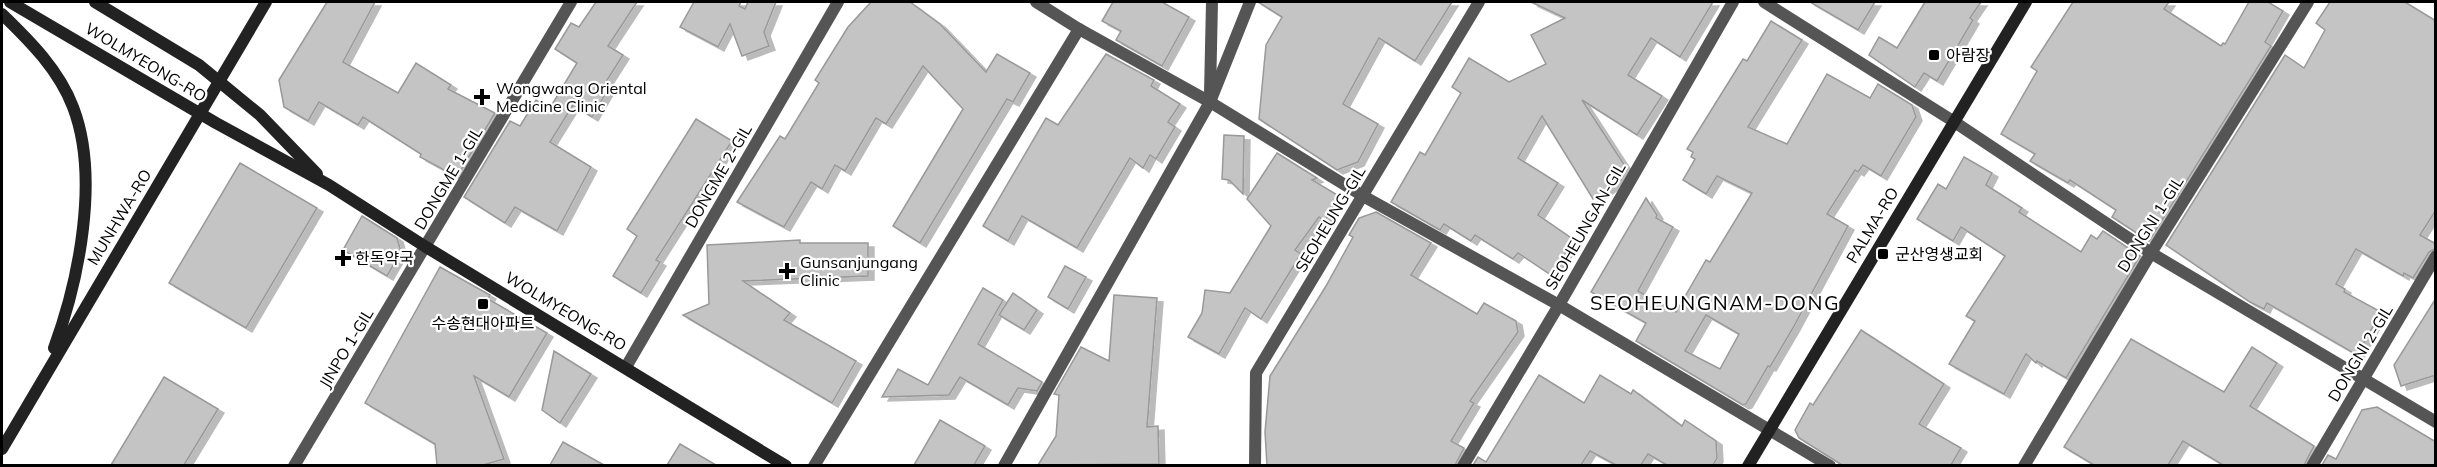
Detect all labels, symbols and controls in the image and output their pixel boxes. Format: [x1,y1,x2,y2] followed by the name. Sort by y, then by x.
[82,18,210,106] street label: WOLMYEONG-RO
[1946,45,1990,65] place label: 아람장
[1927,48,1941,62] marker: 아람장
[496,78,647,116] place label: Wongwang Oriental Medicine Clinic
[473,88,491,106] marker: Wongwang Oriental Medicine Clinic
[680,120,756,231] street label: DONGME 2-GIL
[409,123,487,233] street label: DONGME 1-GIL
[1540,158,1630,293] street label: SEOHEUNGAN-GIL
[1291,162,1370,276] street label: SEOHEUNG-GIL
[83,165,155,269] street label: MUNHWA-RO
[2113,172,2188,276] street label: DONGNI 1-GIL
[1842,183,1902,267] street label: PALMA-RO
[1895,244,1983,264] place label: 군산영생교회
[1876,247,1890,261] marker: 군산영생교회
[355,248,414,268] place label: 한독약국
[336,251,350,265] marker: 한독약국
[800,252,918,290] place label: Gunsanjungang Clinic
[778,262,796,280] marker: Gunsanjungang Clinic
[502,267,630,355] street label: WOLMYEONG-RO
[1590,290,1840,315] district label: SEOHEUNGNAM-DONG
[476,297,490,311] marker: 수송현대아파트
[2323,301,2397,405] street label: DONGNI 2-GIL
[314,304,378,391] street label: JINPO 1-GIL
[431,313,535,333] place label: 수송현대아파트

